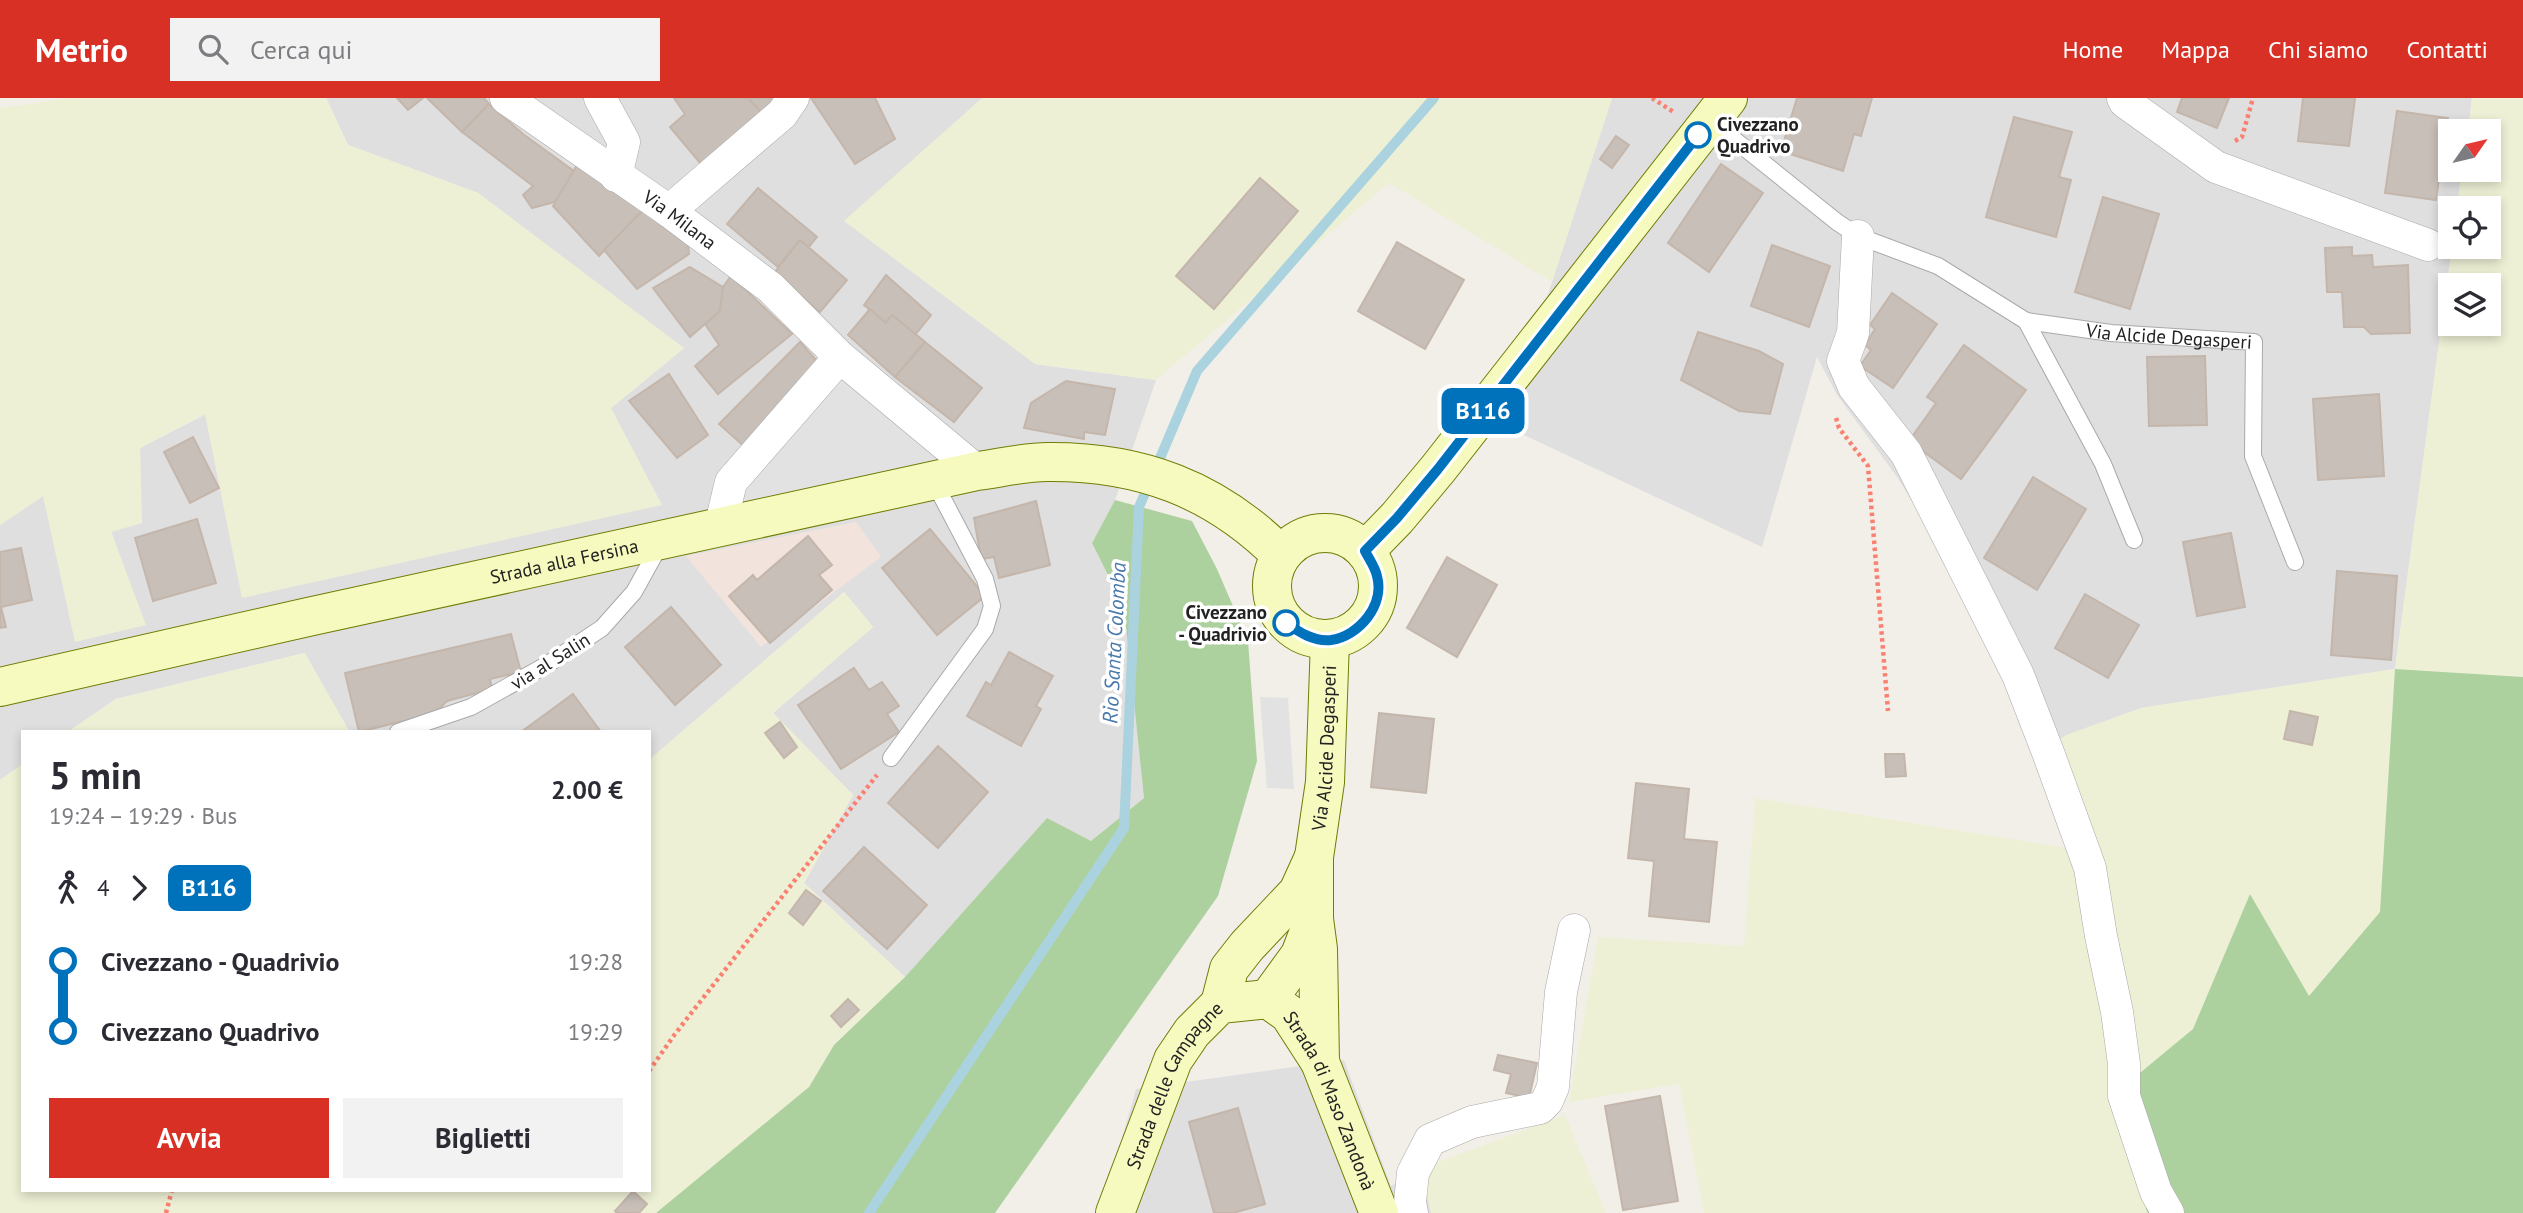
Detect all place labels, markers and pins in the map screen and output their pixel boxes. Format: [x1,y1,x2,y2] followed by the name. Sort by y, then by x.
[1717,112,1799,158] place label: Civezzano Quadrivo
[1685,122,1711,148] marker: Civezzano Quadrivo
[1178,600,1267,646] place label: Civezzano - Quadrivio
[1273,610,1299,636] marker: Civezzano - Quadrivio

